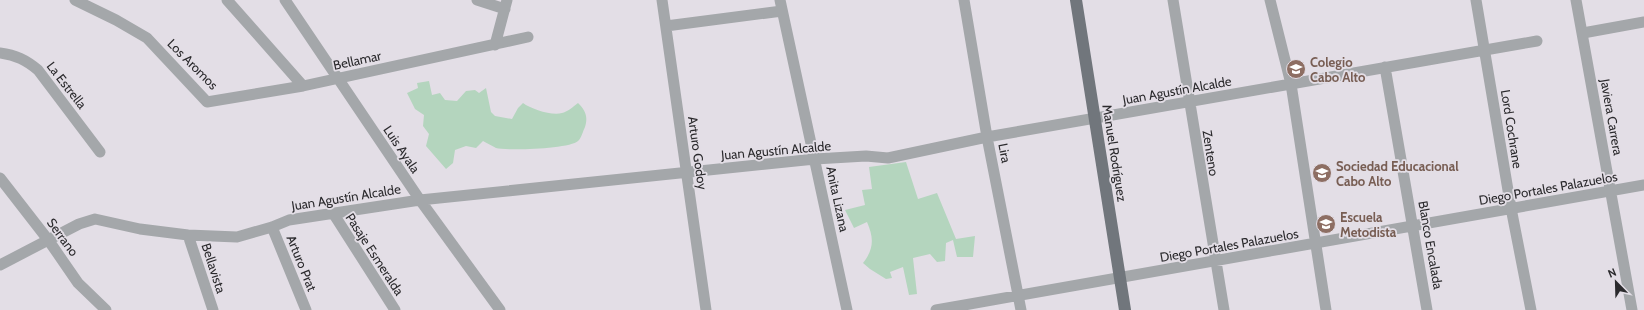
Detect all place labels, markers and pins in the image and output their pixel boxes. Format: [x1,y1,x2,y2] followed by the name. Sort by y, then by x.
[1310,54,1366,85] place label: Colegio Cabo Alto
[1285,58,1307,80] school or university icon: Colegio Cabo Alto
[1336,158,1459,189] place label: Sociedad Educacional Cabo Alto
[1311,162,1333,184] school or university icon: Sociedad Educacional Cabo Alto
[1340,209,1397,240] place label: Escuela Metodista
[1315,213,1337,235] school or university icon: Escuela Metodista

